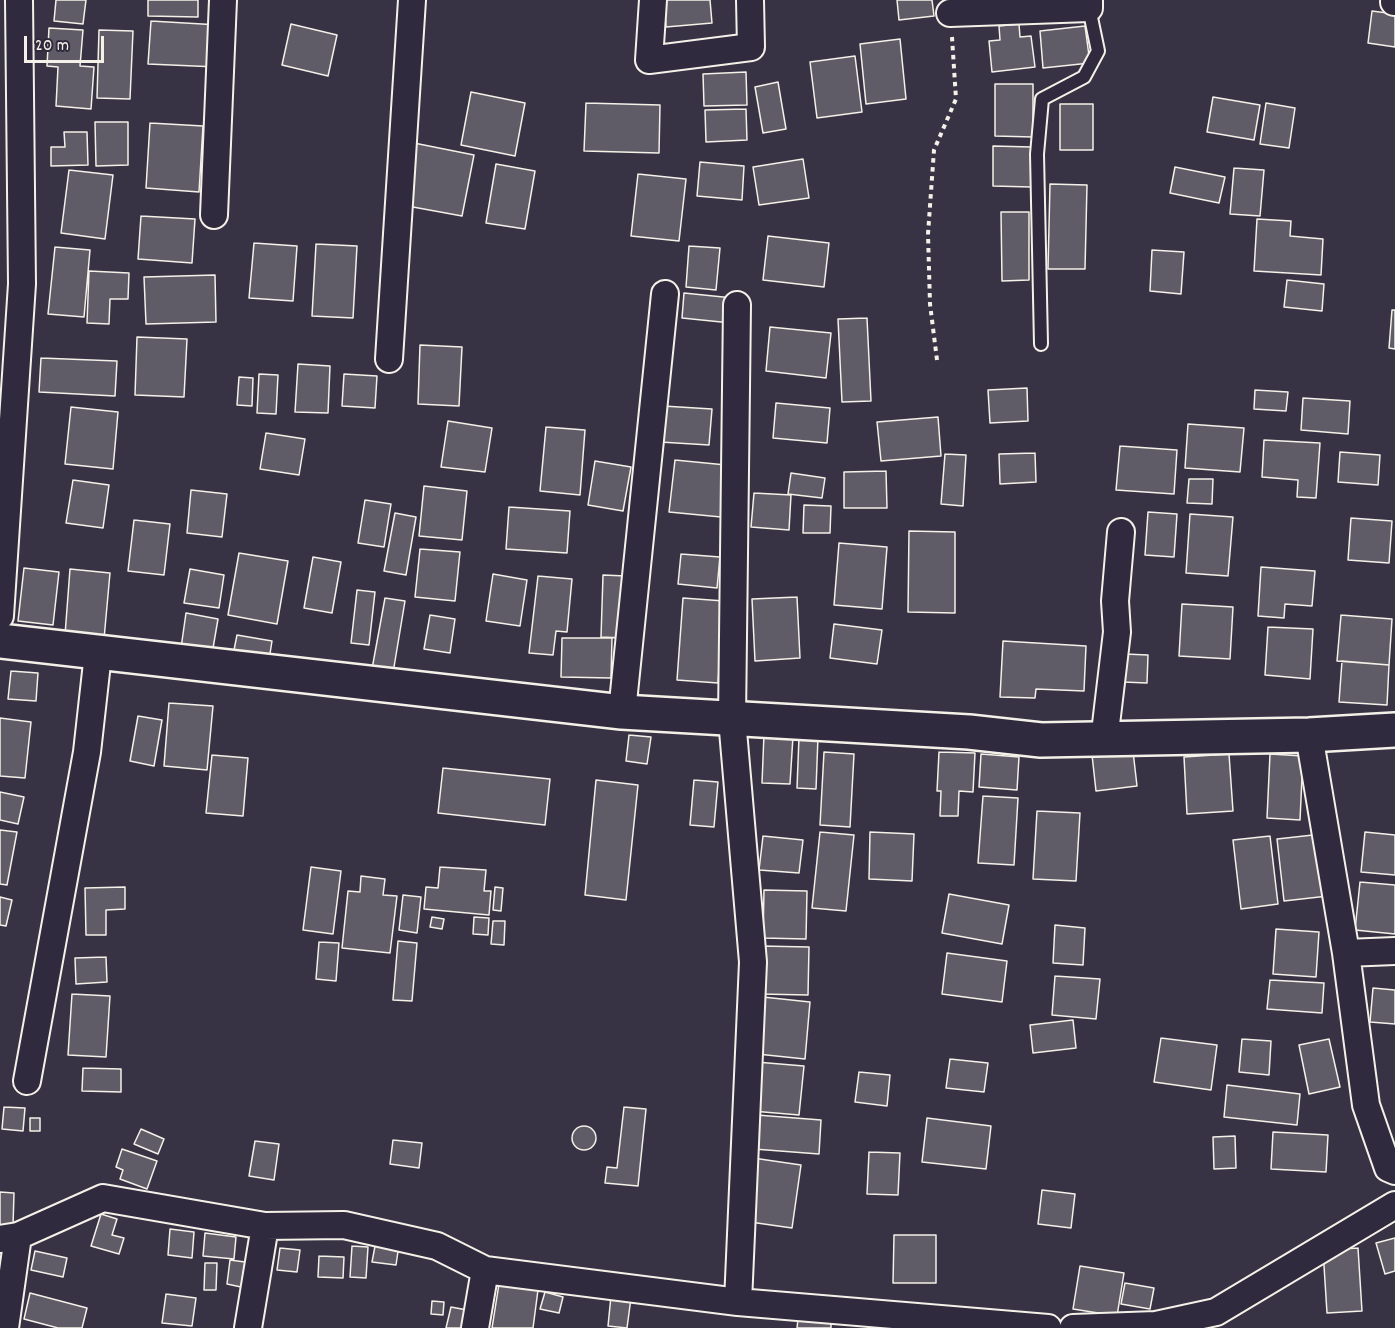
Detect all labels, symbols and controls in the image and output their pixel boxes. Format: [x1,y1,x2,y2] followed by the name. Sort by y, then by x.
[27,24,106,62] scale bar
[35,34,69,59] text: 20 m

